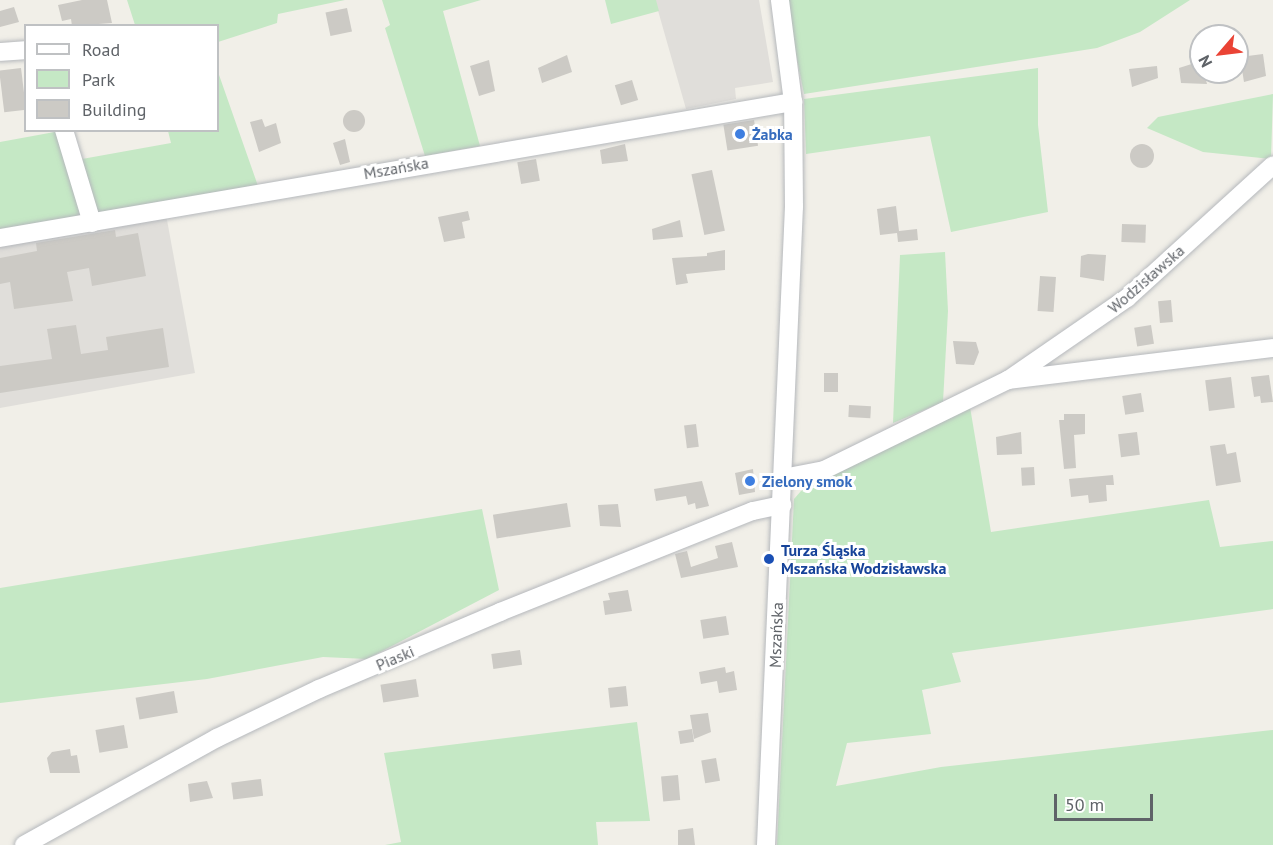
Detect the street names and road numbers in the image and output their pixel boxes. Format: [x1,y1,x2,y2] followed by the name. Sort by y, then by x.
[362,153,430,183] street label: Mszańska
[1104,241,1188,317] street label: Wodzisławska
[765,602,787,668] street label: Mszańska
[373,641,417,675] street label: Piaski

